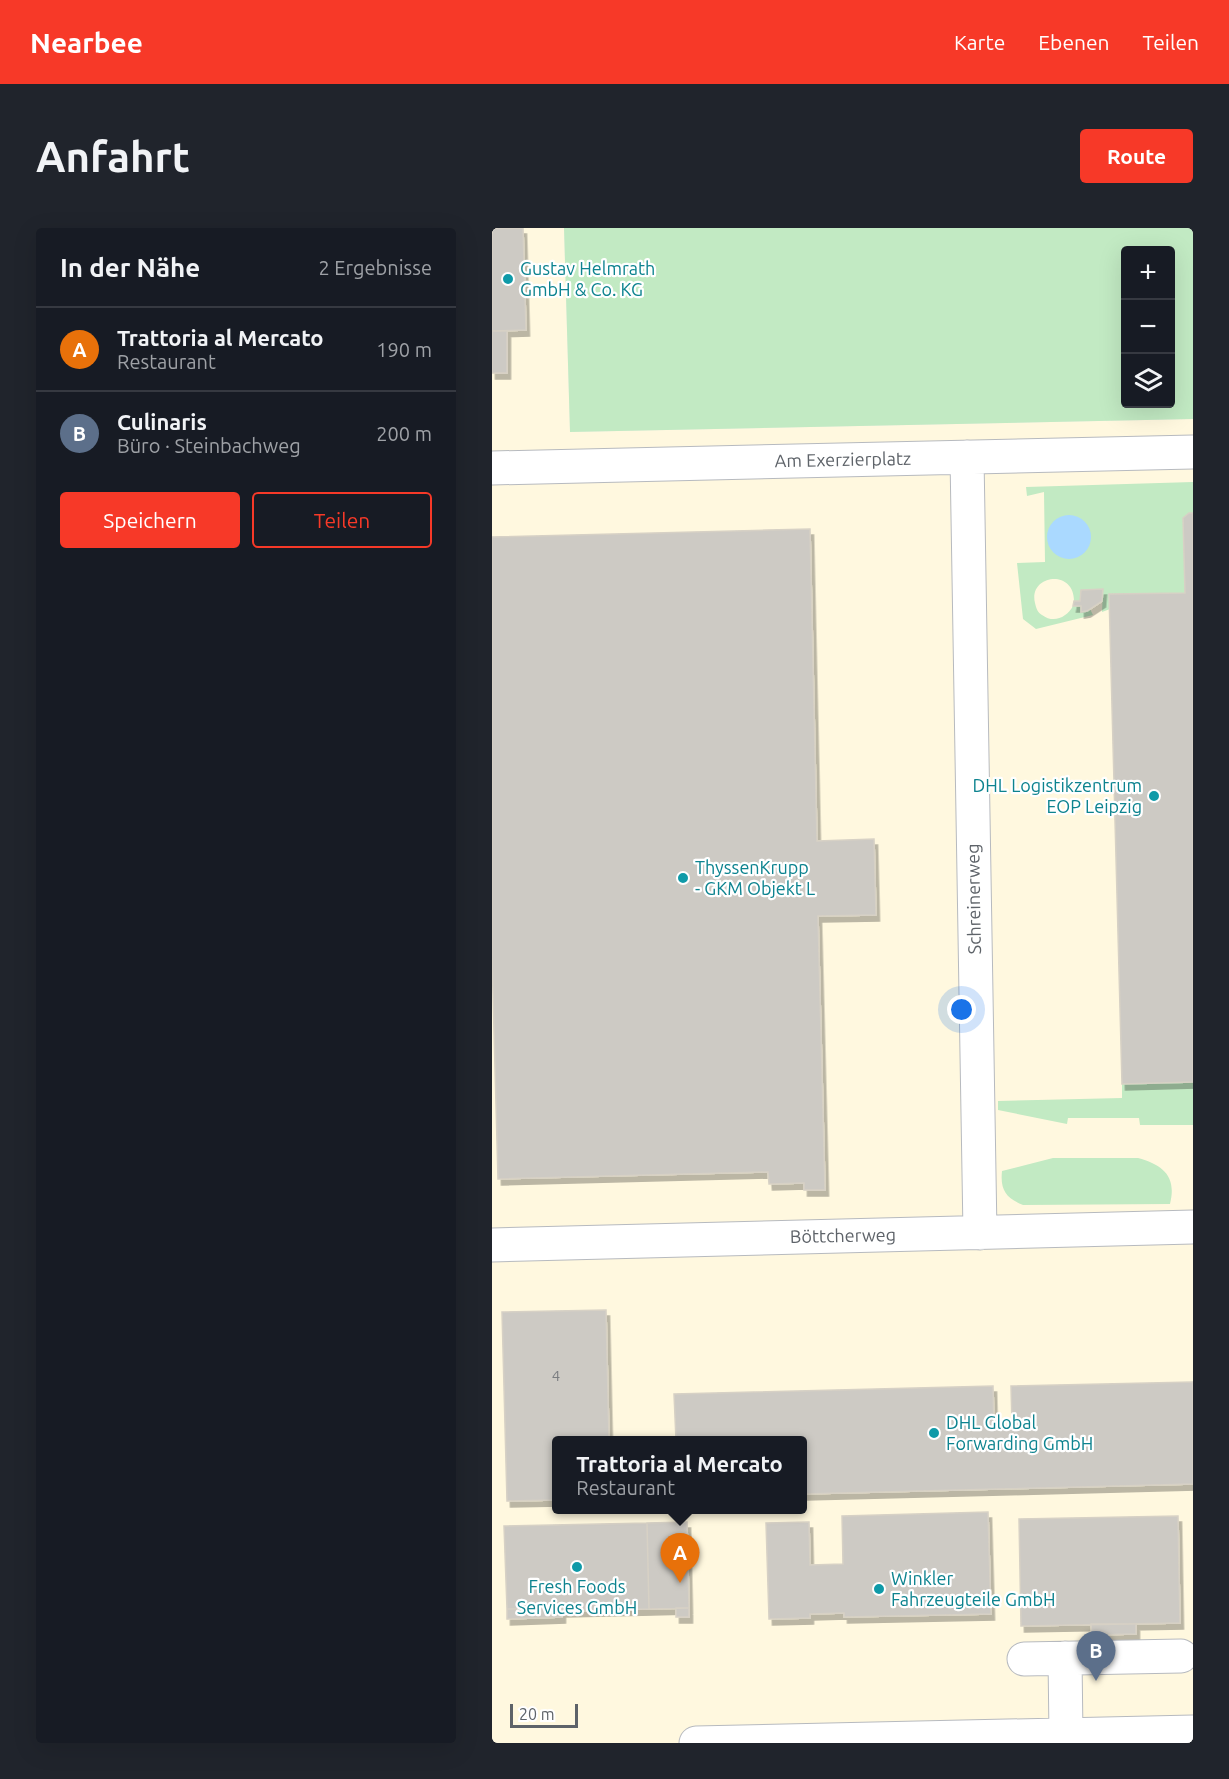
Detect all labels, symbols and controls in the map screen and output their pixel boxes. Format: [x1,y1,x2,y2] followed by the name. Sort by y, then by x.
[30,27,143,58] text: Nearbee
[954,30,1005,54] text: Karte
[1038,30,1110,54] text: Ebenen
[1143,30,1199,54] text: Teilen
[1080,129,1193,183] button: Route
[36,133,190,180] text: Anfahrt
[1121,246,1175,408] map controls
[1121,246,1175,300] button: +
[60,253,200,282] text: In der Nähe
[318,256,432,279] text: 2 Ergebnisse
[520,258,655,299] place label: Gustav Helmrath GmbH & Co. KG
[501,272,515,286] marker: Gustav Helmrath GmbH & Co. KG
[1121,300,1175,354] button: −
[117,325,324,350] text: Trattoria al Mercato
[72,338,87,361] text: A
[376,338,432,361] text: 190 m
[117,350,216,373] text: Restaurant
[1121,354,1175,408] button: layers
[117,409,207,434] text: Culinaris
[73,422,86,445] text: B
[376,422,432,445] text: 200 m
[117,434,301,457] text: Büro · Steinbachweg
[775,448,911,470] street label: Am Exerzierplatz
[60,492,240,548] button: Speichern
[252,492,432,548] button: Teilen
[973,775,1142,816] place label: DHL Logistikzentrum EOP Leipzig
[1147,789,1161,803] marker: DHL Logistikzentrum EOP Leipzig
[962,843,984,955] street label: Schreinerweg
[695,857,815,898] place label: ThyssenKrupp - GKM Objekt L
[676,871,690,885] marker: ThyssenKrupp - GKM Objekt L
[947,995,976,1024] your location
[790,1224,896,1246] street label: Böttcherweg
[552,1367,560,1384] house number: 4
[946,1412,1093,1453] place label: DHL Global Forwarding GmbH
[927,1426,941,1440] marker: DHL Global Forwarding GmbH
[552,1436,807,1514] popup
[576,1451,783,1476] text: Trattoria al Mercato
[576,1476,675,1499] text: Restaurant
[660,1534,699,1583] pin: A
[570,1560,584,1574] marker: Fresh Foods Services GmbH
[891,1568,1056,1609] place label: Winkler Fahrzeugteile GmbH
[517,1576,637,1617] place label: Fresh Foods Services GmbH
[872,1582,886,1596] marker: Winkler Fahrzeugteile GmbH
[1076,1632,1116,1681] pin: B
[510,1701,578,1728] scale bar
[519,1705,555,1723] text: 20 m

